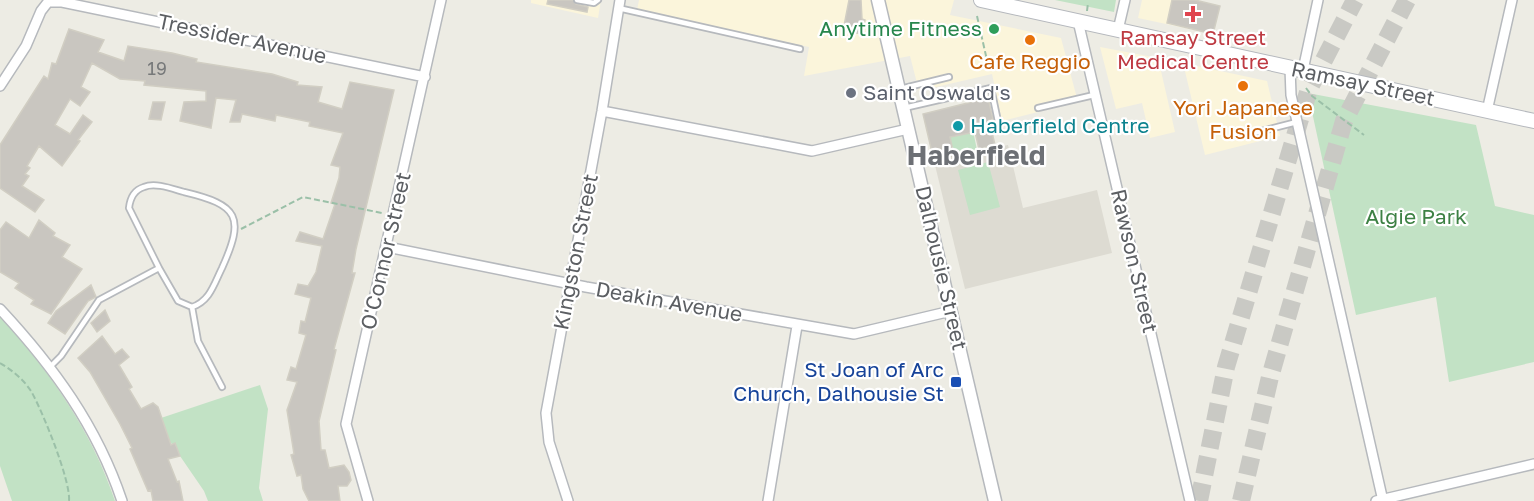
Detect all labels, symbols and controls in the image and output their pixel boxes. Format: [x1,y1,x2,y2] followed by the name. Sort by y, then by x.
[1184,5,1202,23] marker: Ramsay Street Medical Centre
[155,7,329,69] street label: Tressider Avenue
[819,15,982,41] place label: Anytime Fitness
[987,22,1001,36] marker: Anytime Fitness
[1117,24,1269,74] place label: Ramsay Street Medical Centre
[1023,33,1037,47] marker: Cafe Reggio
[969,48,1091,74] place label: Cafe Reggio
[1289,55,1437,111] street label: Ramsay Street
[147,57,167,79] house number: 19
[863,79,1011,105] place label: Saint Oswald's
[1236,79,1250,93] marker: Yori Japanese Fusion
[844,86,858,100] marker: Saint Oswald's
[1173,94,1313,144] place label: Yori Japanese Fusion
[970,112,1149,138] place label: Haberfield Centre
[951,119,965,133] marker: Haberfield Centre
[907,139,1045,171] district label: Haberfield
[354,169,416,332] street label: O'Connor Street
[547,172,603,332] street label: Kingston Street
[910,183,974,352] street label: Dalhousie Street
[1106,186,1164,335] street label: Rawson Street
[1365,203,1467,229] park label: Algie Park
[594,275,745,327] street label: Deakin Avenue
[733,356,944,406] place label: St Joan of Arc Church, Dalhousie St
[949,375,963,389] marker: St Joan of Arc Church, Dalhousie St

